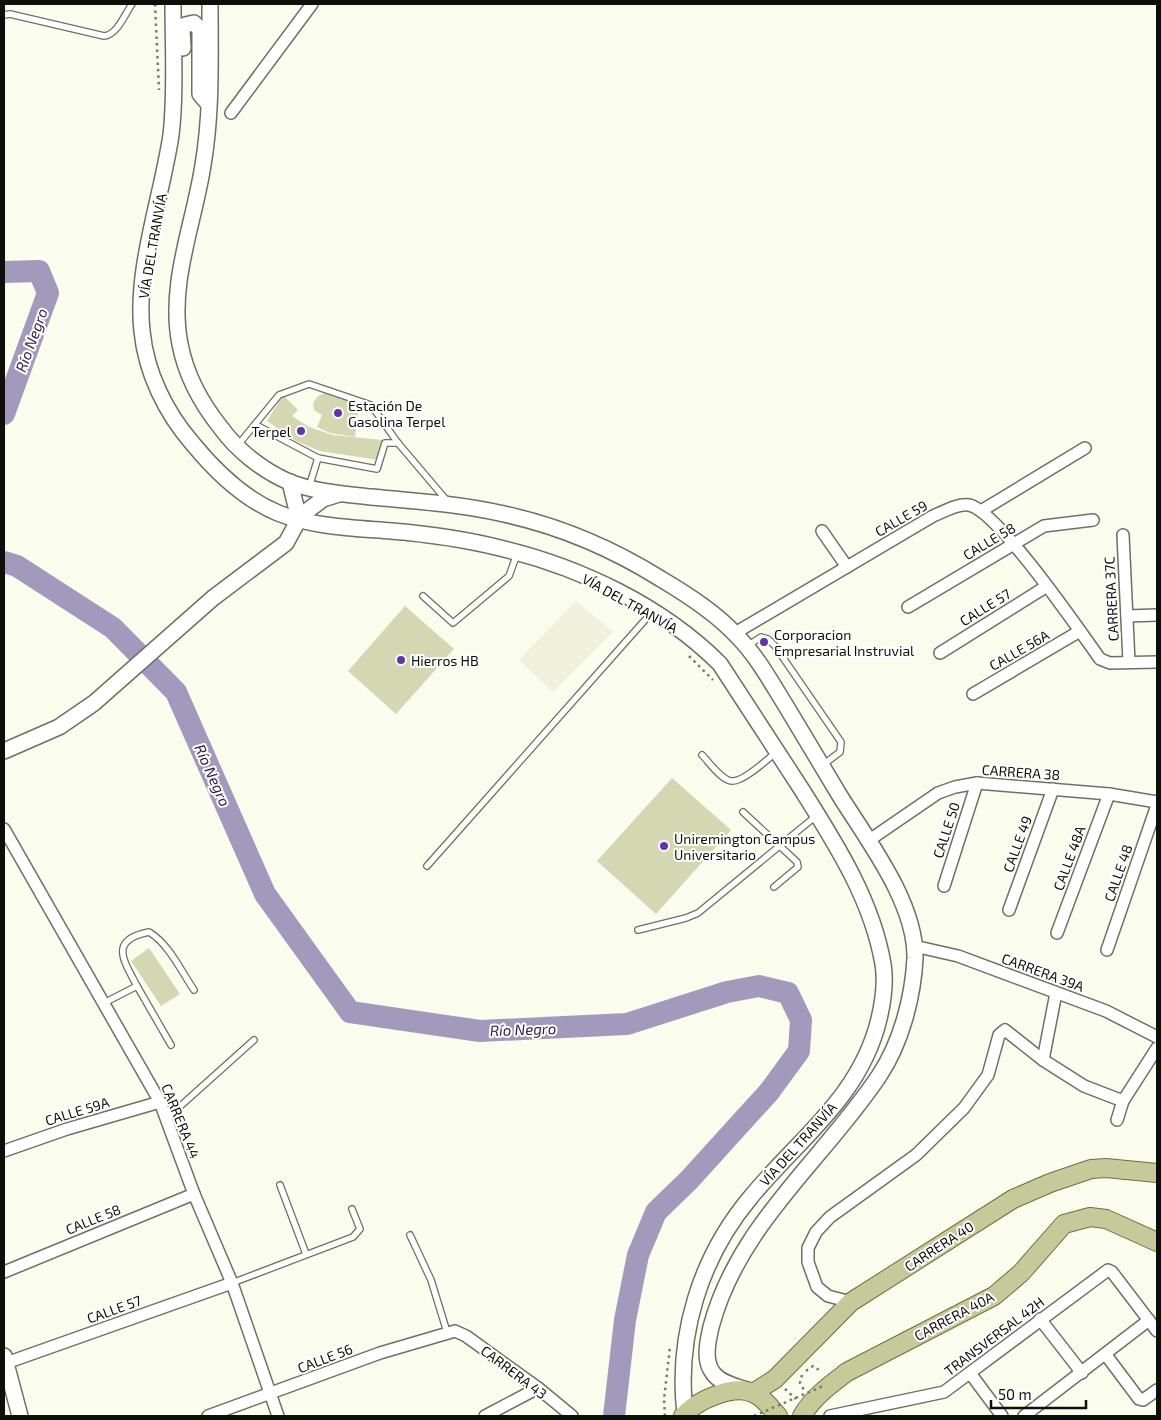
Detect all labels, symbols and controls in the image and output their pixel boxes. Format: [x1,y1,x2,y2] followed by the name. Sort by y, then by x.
[134,192,170,300] street label: VÍA DEL TRANVÍA
[11,306,51,374] water label: Río Negro
[348,397,446,430] place label: Estación De Gasolina Terpel
[332,407,344,419] marker: Estación De Gasolina Terpel
[252,423,292,440] place label: Terpel
[295,425,307,437] marker: Terpel
[872,496,930,540] street label: CALLE 59
[960,519,1018,563] street label: CALLE 58
[1100,556,1122,642] street label: CARRERA 37C
[579,570,681,636] street label: VÍA DEL TRANVÍA
[956,585,1014,629] street label: CALLE 57
[774,626,915,659] place label: Corporacion Empresarial Instruvial
[986,626,1052,674] street label: CALLE 56A
[758,636,770,648] marker: Corporacion Empresarial Instruvial
[411,652,479,669] place label: Hierros HB
[395,654,407,666] marker: Hierros HB
[191,741,235,809] water label: Río Negro
[981,761,1061,783] street label: CARRERA 38
[929,800,963,860] street label: CALLE 50
[999,814,1035,874] street label: CALLE 49
[1049,823,1089,893] street label: CALLE 48A
[674,830,815,863] place label: Uniremington Campus Universitario
[658,840,670,852] marker: Uniremington Campus Universitario
[1100,842,1136,904] street label: CALLE 48
[999,949,1087,995] street label: CARRERA 39A
[490,1019,556,1039] water label: Río Negro
[158,1081,204,1161] street label: CARRERA 44
[43,1093,111,1129] street label: CALLE 59A
[756,1098,840,1189] street label: VÍA DEL TRANVÍA
[63,1200,123,1238] street label: CALLE 58
[901,1217,977,1275] street label: CARRERA 40
[911,1288,997,1344] street label: CARRERA 40A
[84,1291,144,1327] street label: CALLE 57
[941,1293,1047,1379] street label: TRANSVERSAL 42H
[295,1340,355,1376] street label: CALLE 56
[478,1342,550,1402] street label: CARRERA 43
[991,1378,1086,1410] scale bar
[998,1385,1032,1403] text: 50 m

